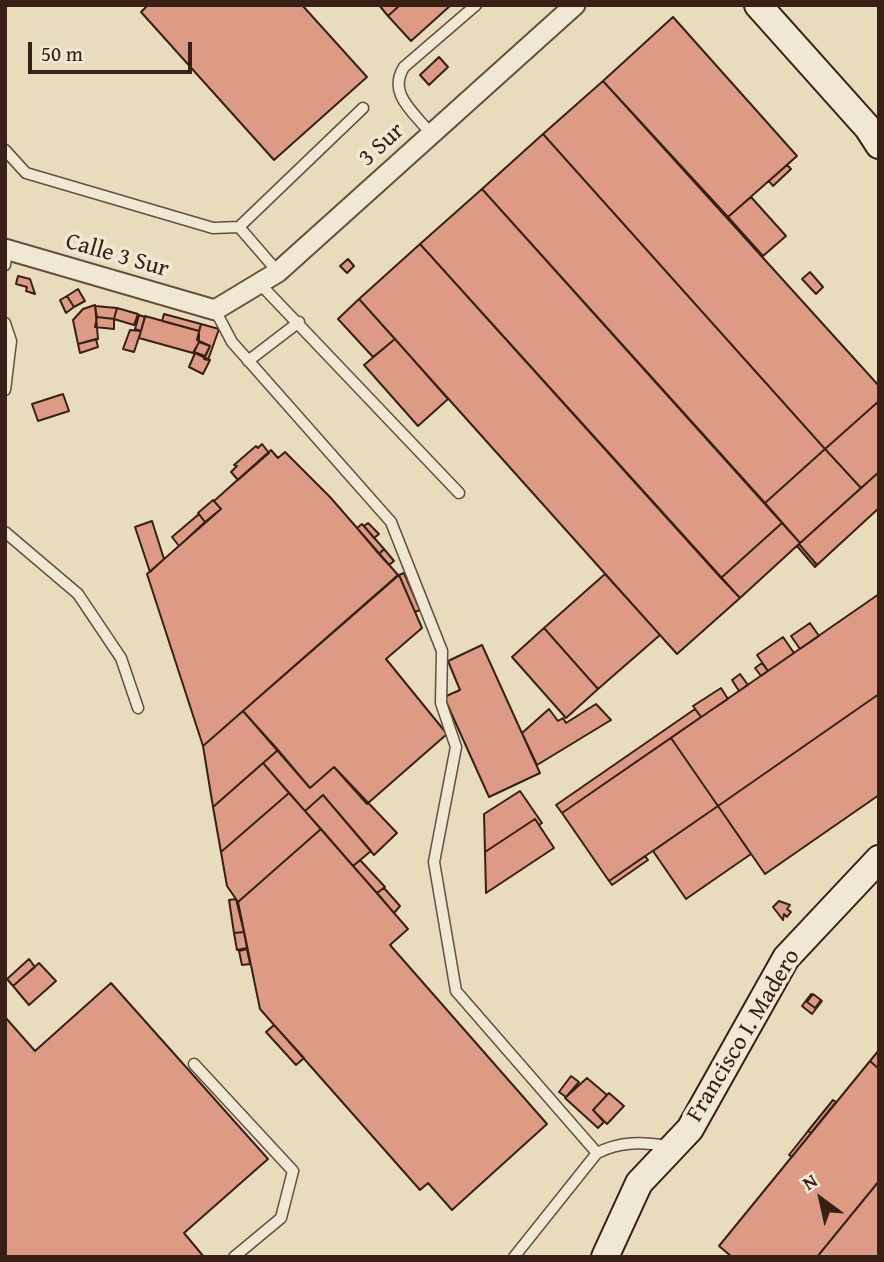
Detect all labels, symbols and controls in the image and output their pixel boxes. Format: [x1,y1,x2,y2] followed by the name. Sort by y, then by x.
[32,28,196,72] scale bar
[41,38,83,69] text: 50 m
[353,117,411,173] street label: 3 Sur
[62,228,172,284] street label: Calle 3 Sur
[681,944,807,1128] street label: Francisco I. Madero
[786,1164,856,1234] north arrow
[797,1166,823,1197] text: N

